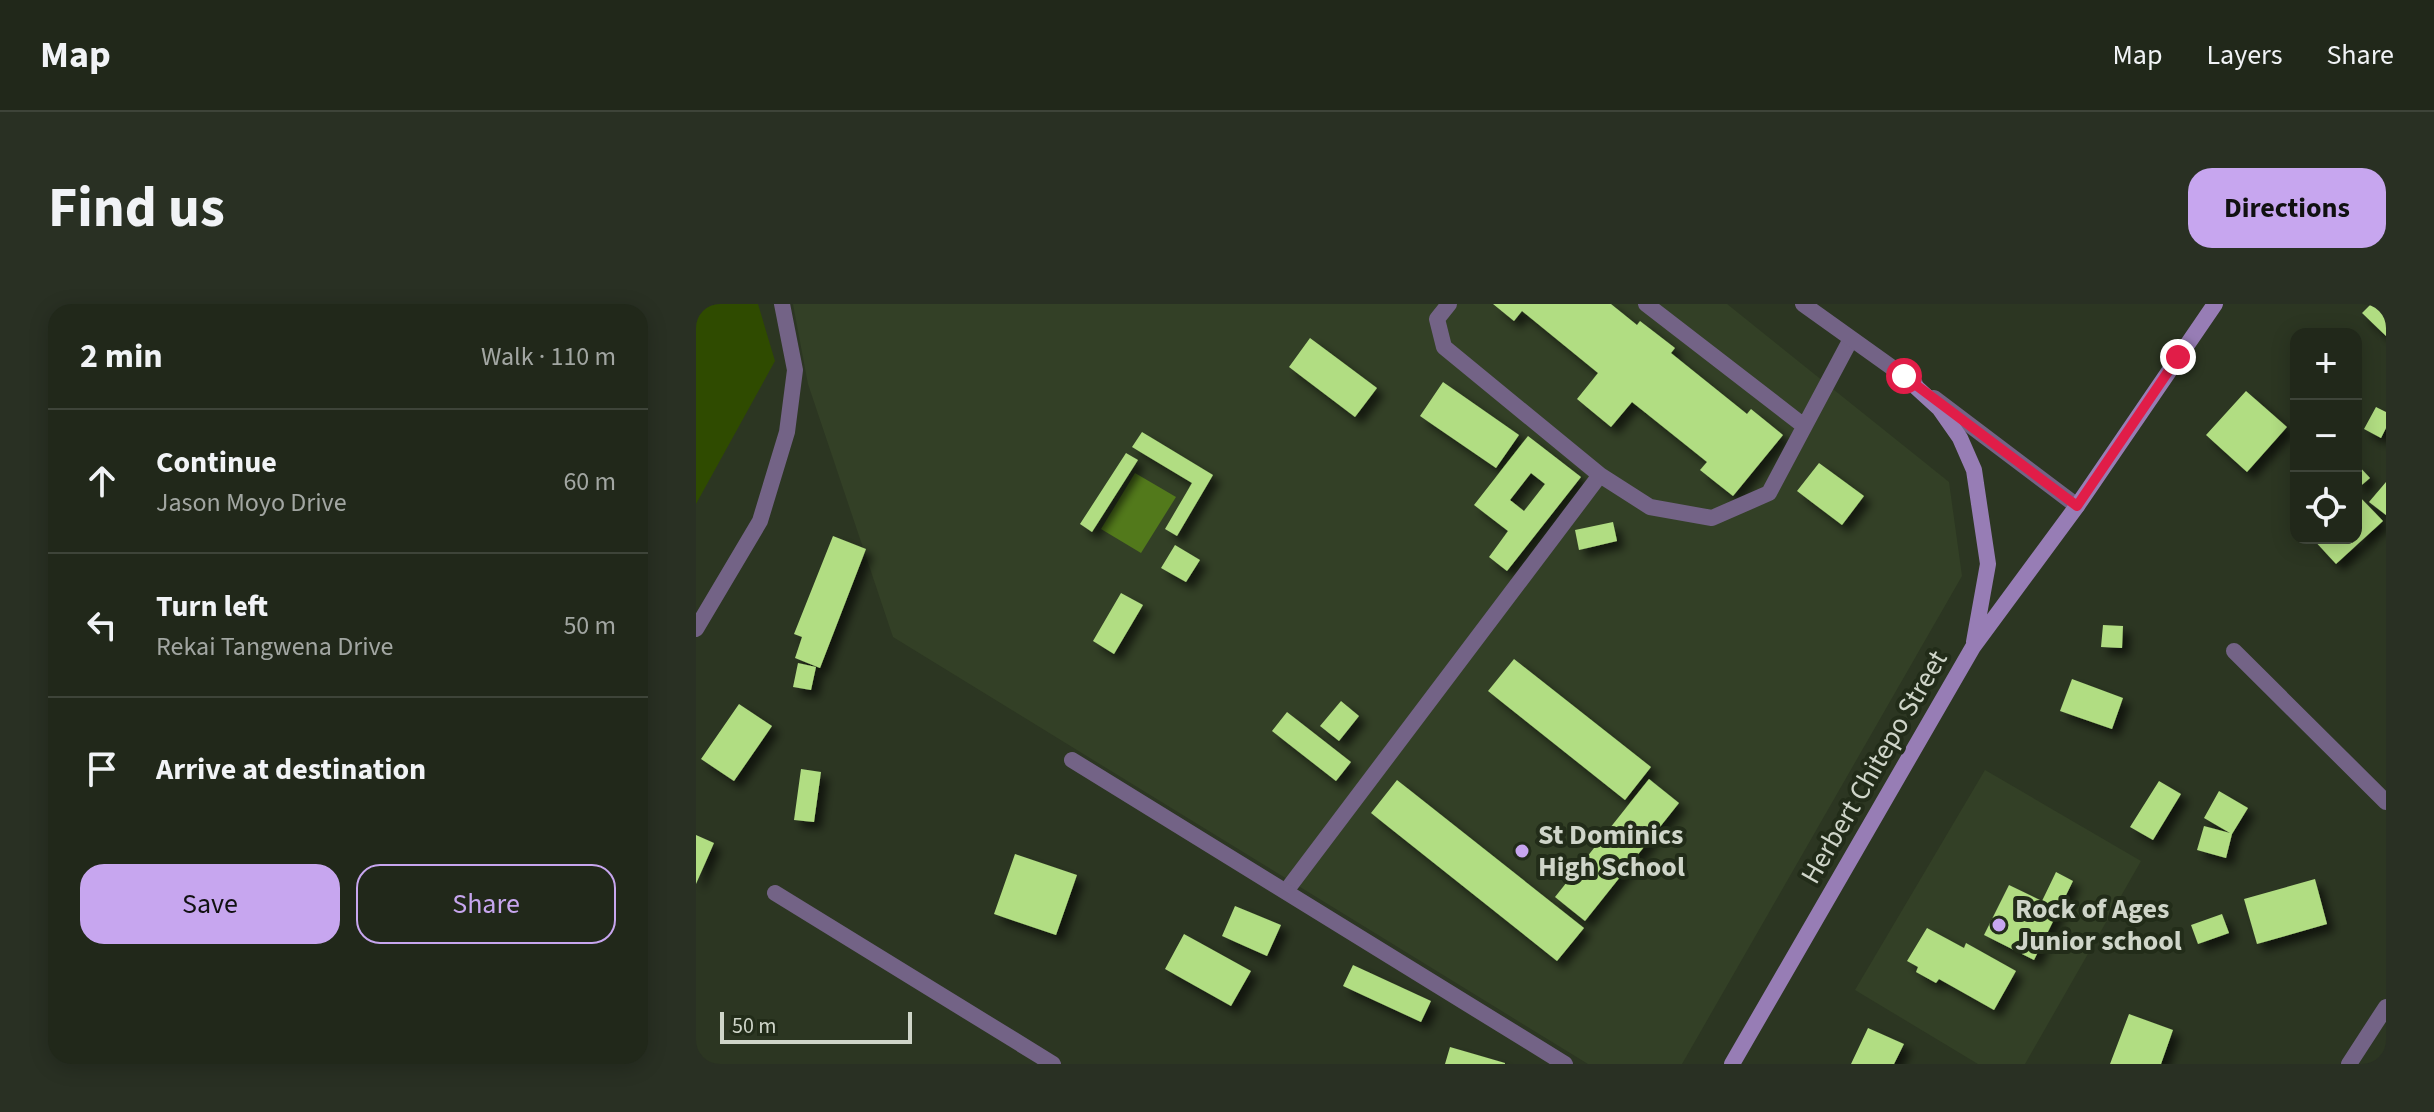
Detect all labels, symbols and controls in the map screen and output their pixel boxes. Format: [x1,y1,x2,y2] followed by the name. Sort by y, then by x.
[40,28,111,82] text: Map
[2112,35,2162,75] text: Map
[2206,35,2282,75] text: Layers
[2326,35,2394,75] text: Share
[2188,168,2386,248] button: Directions
[48,169,225,248] text: Find us
[2290,328,2362,544] map controls
[2290,328,2362,400] button: +
[80,332,163,381] text: 2 min
[481,338,616,375] text: Walk · 110 m
[2160,339,2196,375] route end
[1886,358,1922,394] route start
[2290,400,2362,472] button: −
[156,441,277,484] text: Continue
[80,459,124,503] icon: ahead
[563,463,616,500] text: 60 m
[2290,472,2362,544] button: locate
[156,484,347,521] text: Jason Moyo Drive
[156,585,268,628] text: Turn left
[80,603,124,647] icon: left
[563,607,616,644] text: 50 m
[156,628,394,665] text: Rekai Tangwena Drive
[1791,642,1957,891] street label: Herbert Chitepo Street
[80,747,124,791] icon: arrive
[156,748,426,791] text: Arrive at destination
[1538,815,1685,887] place label: St Dominics High School
[1513,842,1531,860] marker: St Dominics High School
[80,864,340,944] button: Save
[356,864,616,944] button: Share
[2015,889,2182,961] place label: Rock of Ages Junior school
[1990,916,2008,934] marker: Rock of Ages Junior school
[720,1008,912,1044] scale bar
[732,1010,777,1042] text: 50 m

